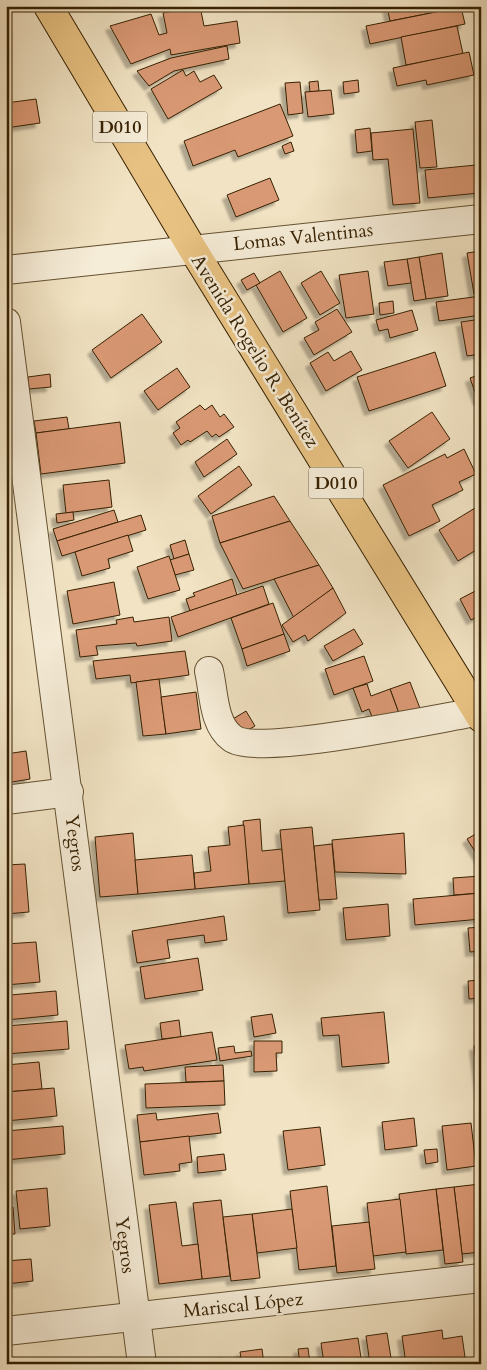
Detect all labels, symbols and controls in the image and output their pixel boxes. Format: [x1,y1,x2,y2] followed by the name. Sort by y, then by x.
[92,111,148,142] road number: D010
[232,217,374,257] street label: Lomas Valentinas
[185,249,326,453] street label: Avenida Rogelio R. Benítez
[308,468,364,498] road number: D010
[59,813,91,873] street label: Yegros
[109,1215,141,1275] street label: Yegros
[182,1286,305,1324] street label: Mariscal López

